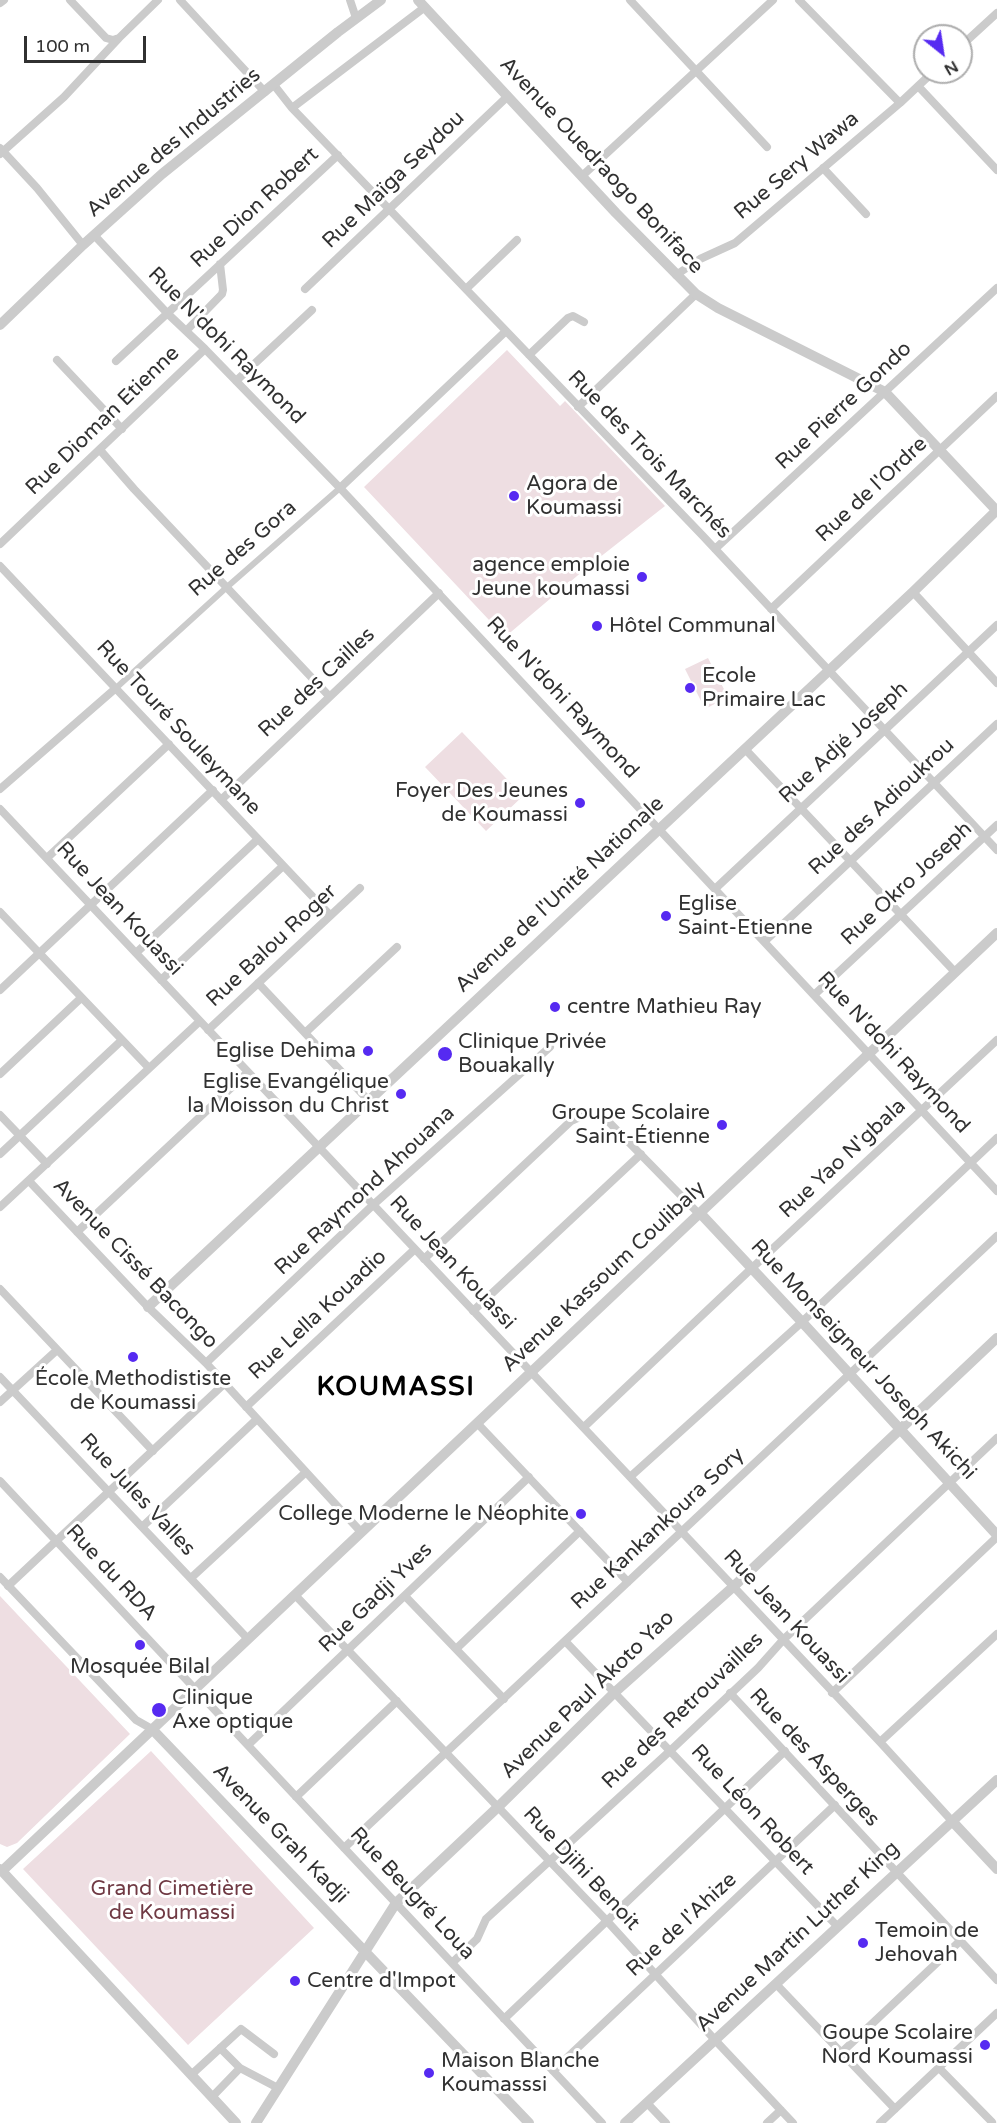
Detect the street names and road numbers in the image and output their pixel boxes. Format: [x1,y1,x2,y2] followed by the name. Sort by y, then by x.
[494,52,708,280] street label: Avenue Ouedraogo Boniface
[82,63,266,223] street label: Avenue des Industries
[318,106,470,254] street label: Rue Maïga Seydou
[730,107,864,225] street label: Rue Sery Wawa
[186,142,324,274] street label: Rue Dion Robert
[142,262,310,430] street label: Rue N'dohi Raymond
[771,337,917,475] street label: Rue Pierre Gondo
[21,341,185,501] street label: Rue Dioman Etienne
[562,366,736,544] street label: Rue des Trois Marchés
[811,432,933,548] street label: Rue de l'Ordre
[184,495,302,603] street label: Rue des Gora
[480,612,644,784] street label: Rue N'dohi Raymond
[254,623,380,743] street label: Rue des Cailles
[90,635,266,821] street label: Rue Touré Souleymane
[774,677,914,809] street label: Rue Adjé Joseph
[804,733,960,881] street label: Rue des Adioukrou
[450,792,670,998] street label: Avenue de l'Unité Nationale
[836,817,978,951] street label: Rue Okro Joseph
[51,837,187,981] street label: Rue Jean Kouassi
[202,879,342,1013] street label: Rue Balou Roger
[811,967,975,1139] street label: Rue N'dohi Raymond
[775,1094,911,1224] street label: Rue Yao N'gbala
[270,1101,460,1281] street label: Rue Raymond Ahouana
[47,1174,223,1354] street label: Avenue Cissé Bacongo
[497,1176,711,1378] street label: Avenue Kassoum Coulibaly
[384,1191,520,1335] street label: Rue Jean Kouassi
[745,1235,981,1485] street label: Rue Monseigneur Joseph Akichi
[244,1245,392,1385] street label: Rue Lella Kouadio
[74,1429,200,1561] street label: Rue Jules Valles
[567,1442,749,1616] street label: Rue Kankankoura Sory
[60,1520,162,1626] street label: Rue du RDA
[314,1538,438,1658] street label: Rue Gadji Yves
[718,1545,854,1689] street label: Rue Jean Kouassi
[496,1606,680,1784] street label: Avenue Paul Akoto Yao
[597,1627,769,1795] street label: Rue des Retrouvailles
[744,1684,884,1832] street label: Rue des Asperges
[685,1740,819,1880] street label: Rue Léon Robert
[207,1759,353,1909] street label: Avenue Grah Kadji
[517,1802,645,1936] street label: Rue Djihi Benoit
[344,1823,480,1965] street label: Rue Beugré Loua
[691,1836,905,2038] street label: Avenue Martin Luther King
[622,1868,742,1982] street label: Rue de l'Ahize

